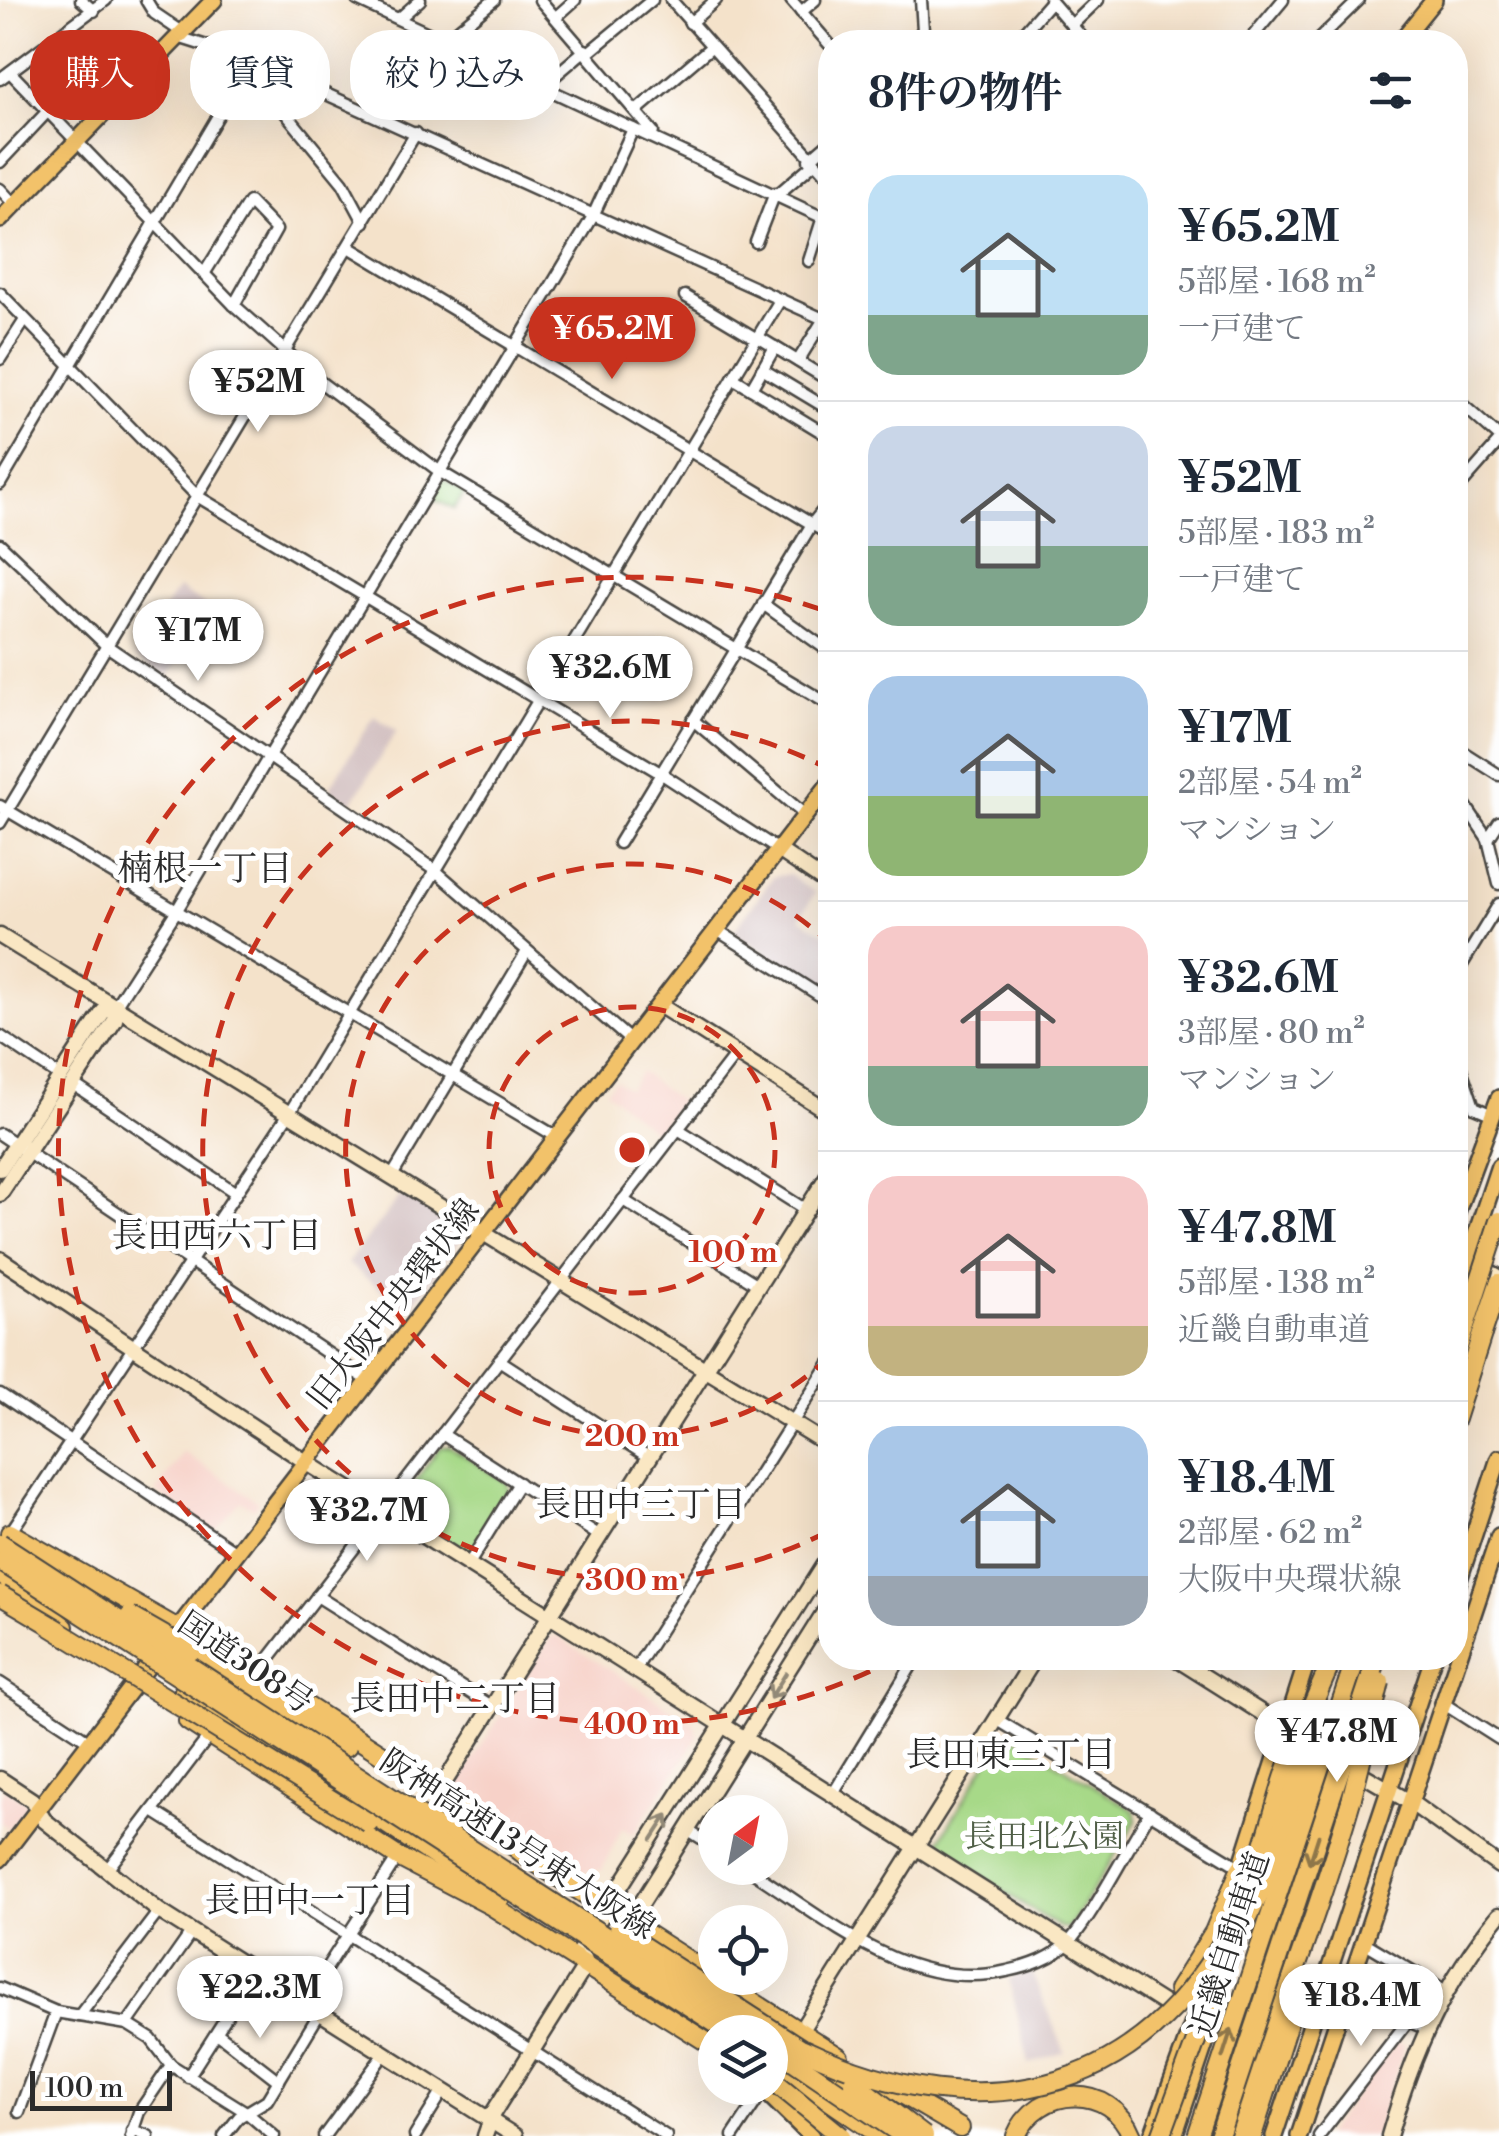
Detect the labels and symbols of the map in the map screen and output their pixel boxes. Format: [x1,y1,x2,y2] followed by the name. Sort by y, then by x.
[531,297,693,382] pin: ¥65.2M
[199,350,317,435] pin: ¥52M
[139,599,257,684] pin: ¥17M
[529,636,691,721] pin: ¥32.6M
[117,848,293,891] district label: 楠根一丁目
[614,1132,650,1168] centre of rings
[299,1191,488,1418] street label: 旧大阪中央環状線
[112,1215,322,1258] district label: 長田西六丁目
[688,1234,778,1272] text: 100 m
[585,1418,679,1456] text: 200 m
[286,1479,448,1564] pin: ¥32.7M
[536,1484,746,1527] district label: 長田中三丁目
[585,1562,679,1600] text: 300 m
[170,1603,321,1723] street label: 国道308号
[768,1671,788,1700] one-way arrow
[350,1678,560,1721] district label: 長田中二丁目
[1256,1700,1418,1785] pin: ¥47.8M
[584,1706,680,1744] text: 400 m
[906,1734,1116,1777] district label: 長田東三丁目
[373,1741,662,1949] street label: 阪神高速13号東大阪線
[698,1795,788,1885] north arrow
[650,1813,671,1842] one-way arrow
[964,1817,1124,1857] park label: 長田北公園
[1303,1833,1321,1865] one-way arrow
[1181,1847,1279,2042] street label: 近畿自動車道
[205,1880,415,1923] district label: 長田中一丁目
[179,1956,341,2041] pin: ¥22.3M
[1280,1964,1442,2049] pin: ¥18.4M
[1220,2028,1238,2060] one-way arrow
[30,2066,172,2110] scale bar

